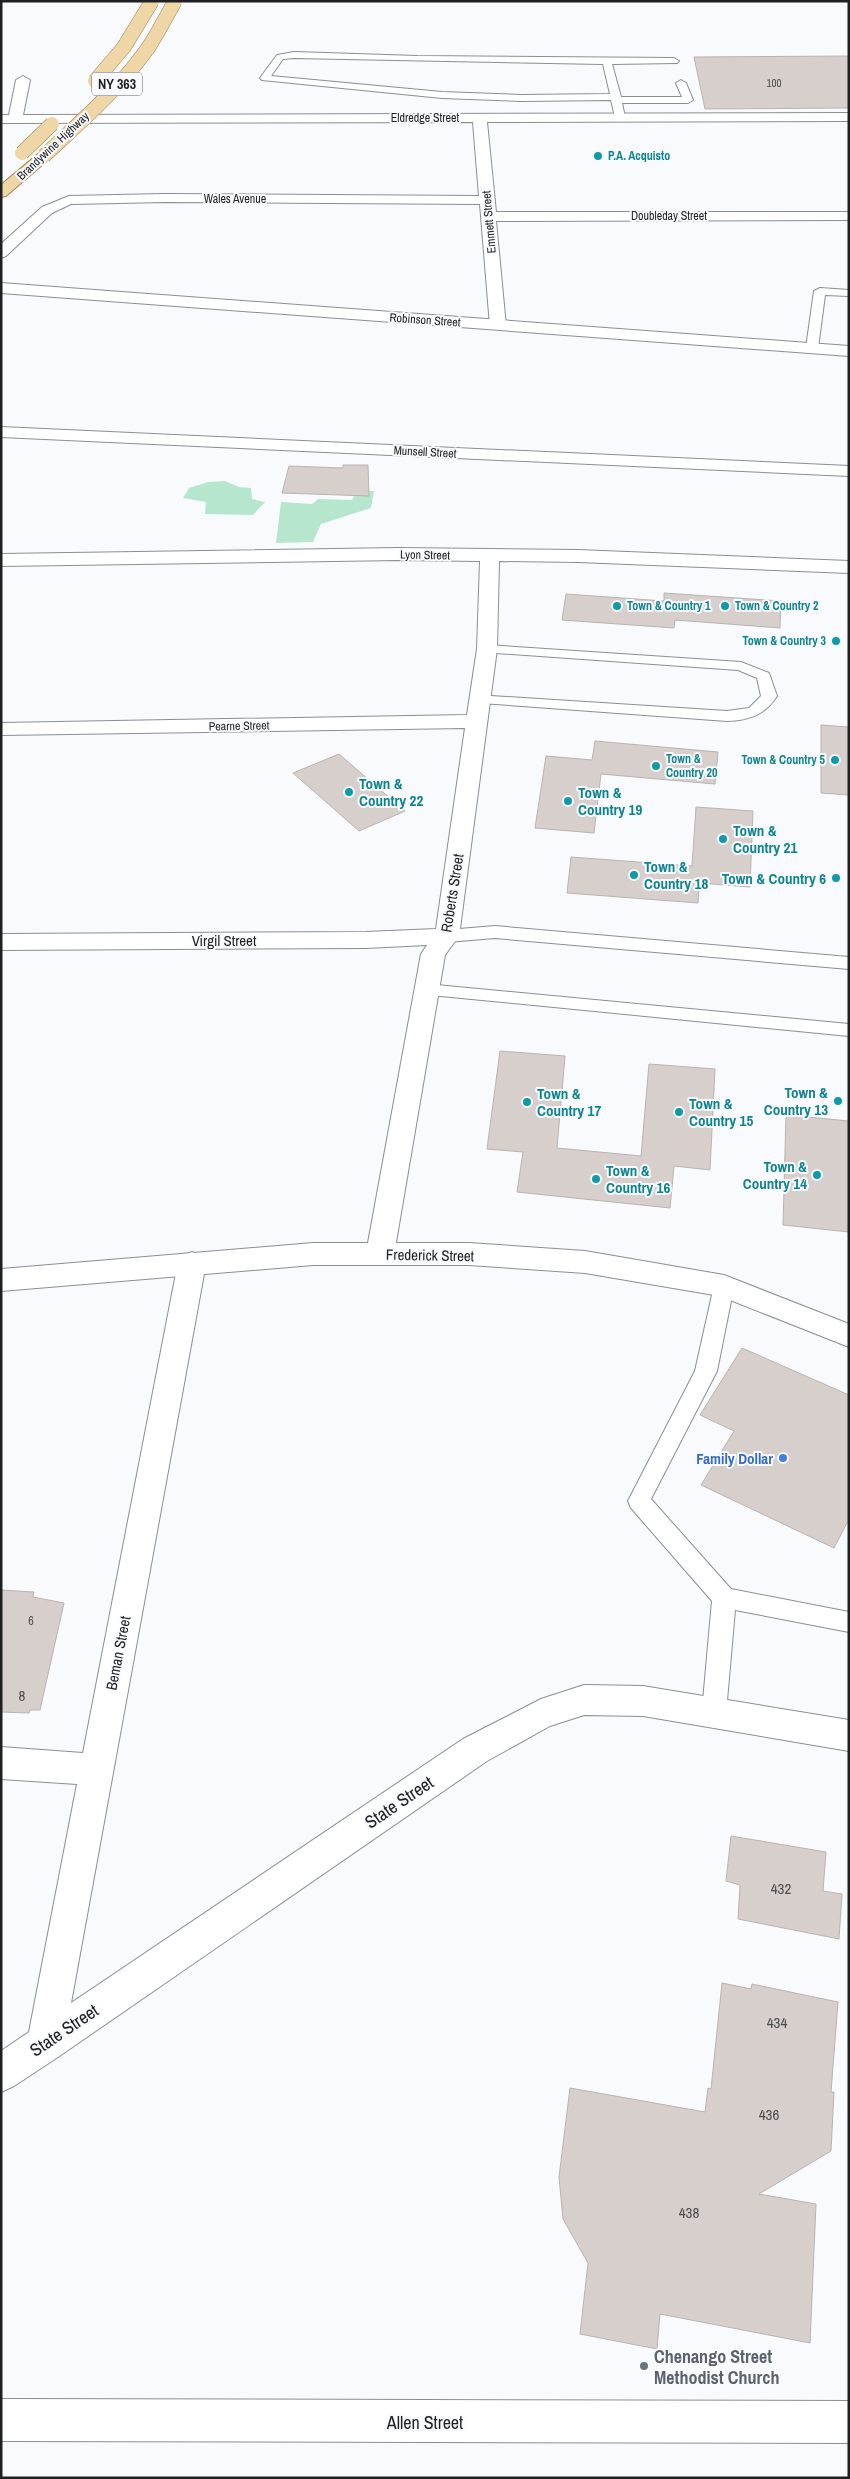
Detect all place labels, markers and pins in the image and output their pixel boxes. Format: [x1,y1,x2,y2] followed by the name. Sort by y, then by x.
[608,148,670,164] place label: P.A. Acquisto
[592,150,604,162] marker: P.A. Acquisto
[627,598,711,614] place label: Town & Country 1
[735,598,819,614] place label: Town & Country 2
[611,600,623,612] marker: Town & Country 1
[719,600,731,612] marker: Town & Country 2
[743,633,827,649] place label: Town & Country 3
[830,635,842,647] marker: Town & Country 3
[666,751,718,781] place label: Town & Country 20
[742,752,826,768] place label: Town & Country 5
[829,754,841,766] marker: Town & Country 5
[650,760,662,772] marker: Town & Country 20
[359,773,423,811] place label: Town & Country 22
[578,782,642,820] place label: Town & Country 19
[343,786,355,798] marker: Town & Country 22
[562,795,574,807] marker: Town & Country 19
[733,820,797,858] place label: Town & Country 21
[717,833,729,845] marker: Town & Country 21
[644,856,708,894] place label: Town & Country 18
[722,868,826,889] place label: Town & Country 6
[628,869,640,881] marker: Town & Country 18
[830,872,842,884] marker: Town & Country 6
[764,1082,828,1120] place label: Town & Country 13
[537,1083,601,1121] place label: Town & Country 17
[689,1093,753,1131] place label: Town & Country 15
[832,1095,844,1107] marker: Town & Country 13
[521,1096,533,1108] marker: Town & Country 17
[673,1106,685,1118] marker: Town & Country 15
[743,1156,807,1194] place label: Town & Country 14
[606,1160,670,1198] place label: Town & Country 16
[811,1169,823,1181] marker: Town & Country 14
[590,1173,602,1185] marker: Town & Country 16
[696,1448,773,1469] place label: Family Dollar
[777,1452,789,1464] marker: Family Dollar
[654,2344,779,2390] place label: Chenango Street Methodist Church
[638,2360,650,2372] marker: Chenango Street Methodist Church

